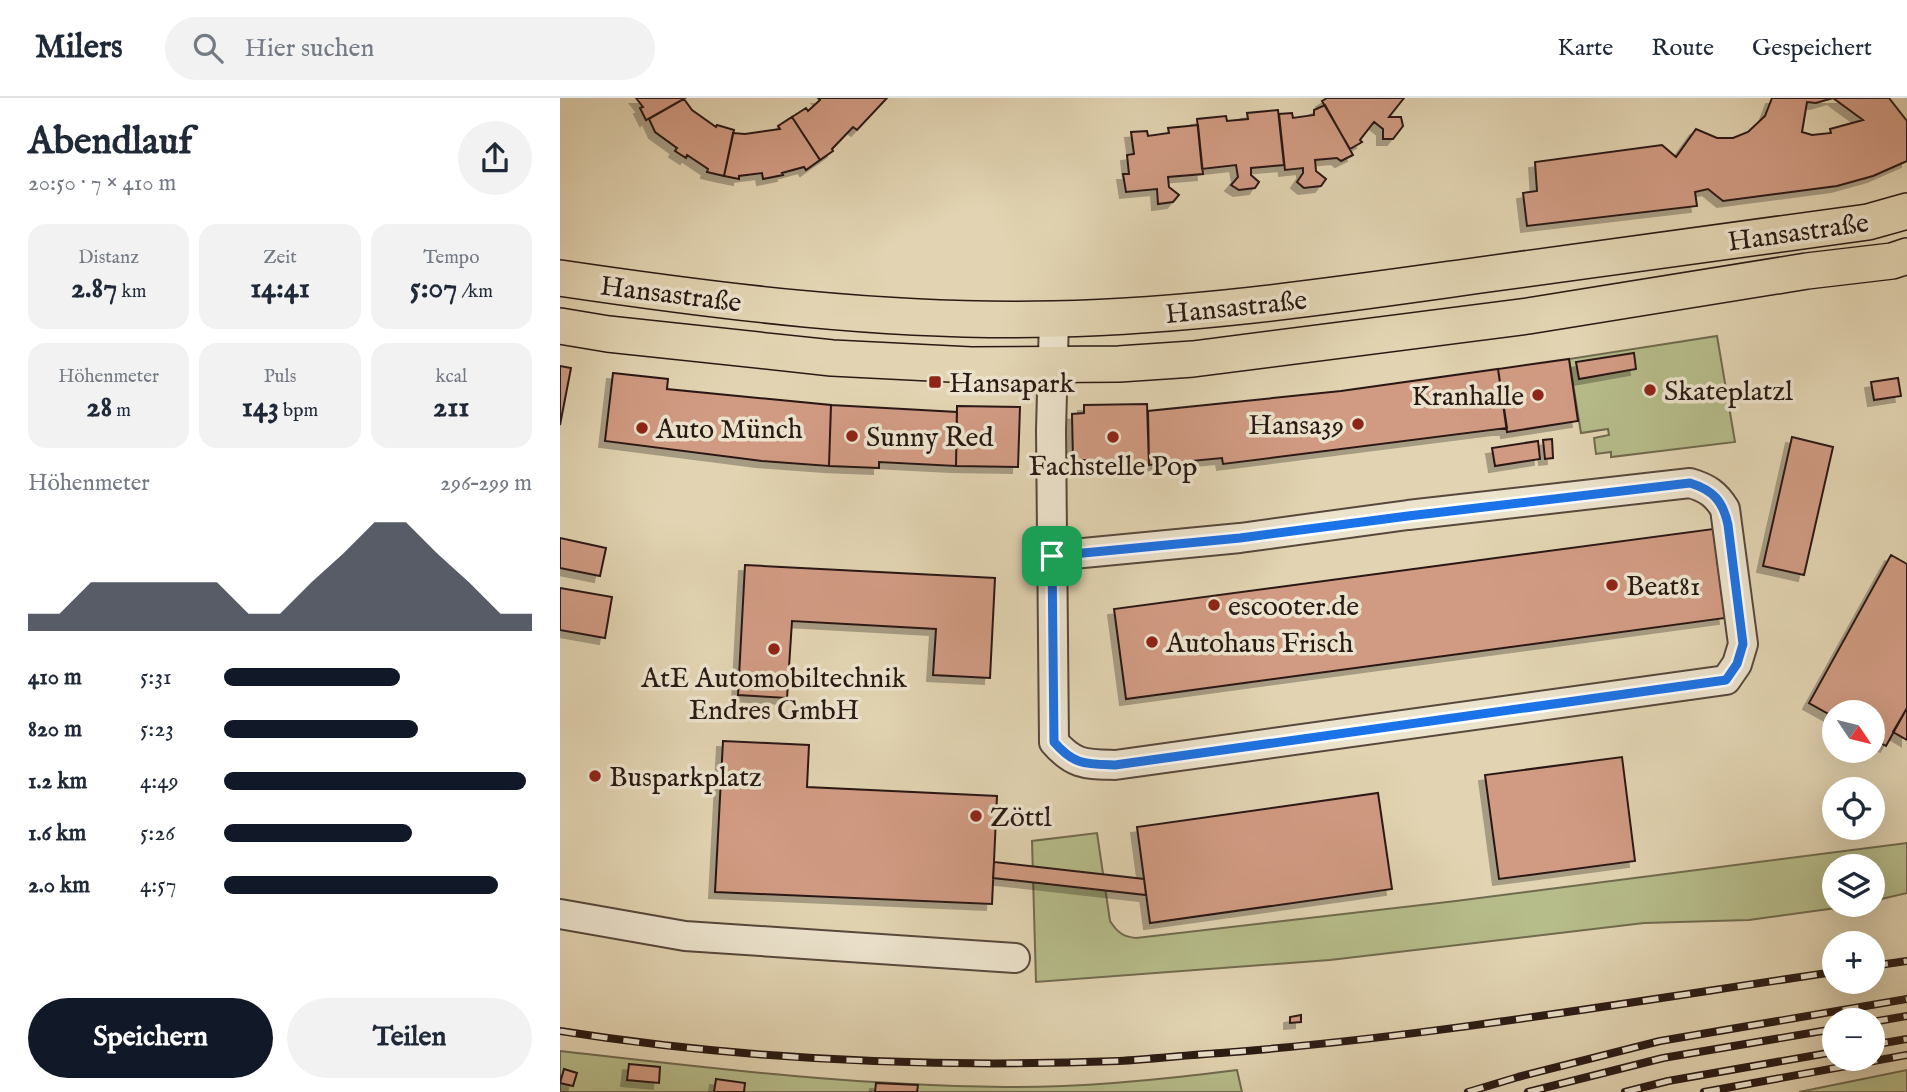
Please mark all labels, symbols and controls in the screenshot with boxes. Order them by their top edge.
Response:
search box [165,17,655,80]
text: Milers [35,27,123,69]
icon: search [189,29,227,67]
text: Hier suchen [245,32,374,65]
text: Karte [1558,33,1613,64]
text: Route [1651,33,1714,64]
text: Gespeichert [1752,33,1872,64]
text: Abendlauf [28,119,192,167]
button: share [458,121,532,195]
text: 20:50 · 7 × 410 m [28,169,176,198]
street label: Hansastraße [1726,206,1871,261]
text: Distanz [78,246,139,270]
text: Zeit [263,246,297,270]
text: Tempo [423,246,479,270]
street label: Hansastraße [598,269,744,322]
text: 2.87 [71,270,117,308]
text: 14:41 [250,270,310,308]
text: 5:07 [410,270,457,308]
text: km [117,280,146,304]
text: /km [457,280,493,304]
street label: Hansastraße [1164,284,1309,333]
text: Höhenmeter [58,365,159,389]
text: Puls [264,365,296,389]
text: kcal [435,365,467,389]
place label: Hansapark [949,367,1075,402]
marker: Hansapark [927,374,943,390]
place label: Skateplatzl [1664,375,1793,410]
place label: Kranhalle [1411,380,1524,415]
marker: Skateplatzl [1642,382,1658,398]
marker: Kranhalle [1530,387,1546,403]
text: 28 [86,389,112,427]
text: 143 [242,389,279,427]
text: 211 [433,389,470,427]
text: m [112,399,131,423]
text: bpm [279,399,318,423]
place label: Hansa39 [1248,409,1344,444]
place label: Auto Münch [655,413,803,448]
marker: Hansa39 [1350,416,1366,432]
marker: Auto Münch [634,420,650,436]
place label: Sunny Red [866,421,993,456]
marker: Sunny Red [844,428,860,444]
marker: Fachstelle Pop [1105,429,1121,445]
place label: Fachstelle Pop [1029,450,1197,485]
text: Höhenmeter [28,469,150,498]
text: 296–299 m [440,469,532,498]
pin [1022,526,1082,586]
icon: arrive [1033,537,1071,575]
place label: Beat81 [1626,570,1701,605]
marker: Beat81 [1604,577,1620,593]
place label: escooter.de [1228,590,1359,625]
marker: escooter.de [1206,597,1222,613]
place label: Autohaus Frisch [1165,627,1353,662]
marker: Autohaus Frisch [1144,634,1160,650]
marker: AtE Automobiltechnik Endres GmbH [766,641,782,657]
place label: AtE Automobiltechnik Endres GmbH [640,662,908,729]
text: 410 m [28,663,82,692]
text: 5:31 [140,663,172,692]
north arrow [1822,700,1885,763]
map controls [1822,700,1885,1071]
text: 820 m [28,715,82,744]
text: 5:23 [140,715,174,744]
place label: Busparkplatz [609,761,762,796]
text: 1.2 km [28,767,87,796]
text: 4:49 [140,767,179,796]
marker: Busparkplatz [587,768,603,784]
button: locate [1822,777,1885,840]
place label: Zöttl [990,801,1052,836]
marker: Zöttl [968,808,984,824]
text: 1.6 km [28,819,86,848]
text: 5:26 [140,819,175,848]
button: layers [1822,854,1885,917]
text: 2.0 km [28,871,90,900]
text: 4:57 [140,871,176,900]
button: + [1822,931,1885,994]
button: Speichern [28,998,273,1078]
button: Teilen [287,998,532,1078]
button: − [1822,1008,1885,1071]

